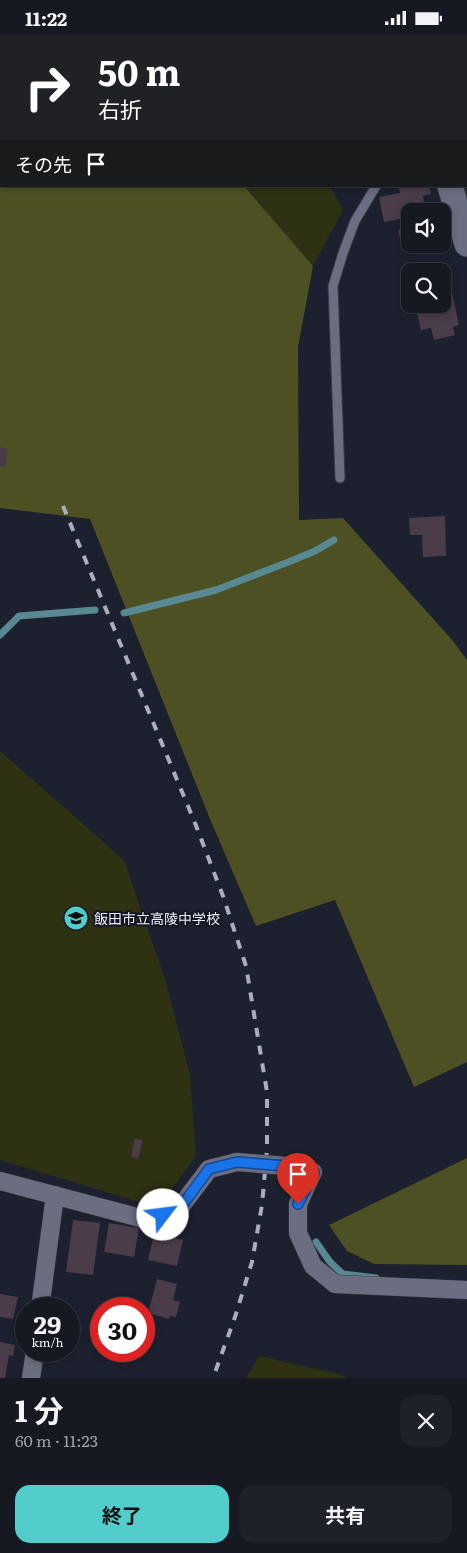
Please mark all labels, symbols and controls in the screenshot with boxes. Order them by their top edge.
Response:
text: 11:22 [25,4,67,32]
text: 50 m [98,45,181,97]
icon: right [15,55,80,120]
text: 右折 [98,92,142,125]
text: その先 [15,150,72,178]
icon: arrive [82,150,110,178]
map controls [401,203,451,313]
button: sound [401,203,451,253]
button: search [401,263,451,313]
school or university icon: 飯田市立高陵中学校 [63,905,89,931]
place label: 飯田市立高陵中学校 [94,908,220,928]
pin [277,1153,319,1204]
icon: arrive [284,1160,312,1188]
position arrow [136,1188,188,1240]
speed limit sign: 30 [90,1297,155,1362]
text: 29 [34,1305,61,1342]
text: km/h [32,1333,63,1351]
text: 1 分 [15,1387,63,1431]
button: close [400,1395,452,1447]
text: 60 m · 11:23 [15,1428,98,1452]
button: 終了 [15,1485,229,1543]
button: 共有 [239,1485,452,1543]

